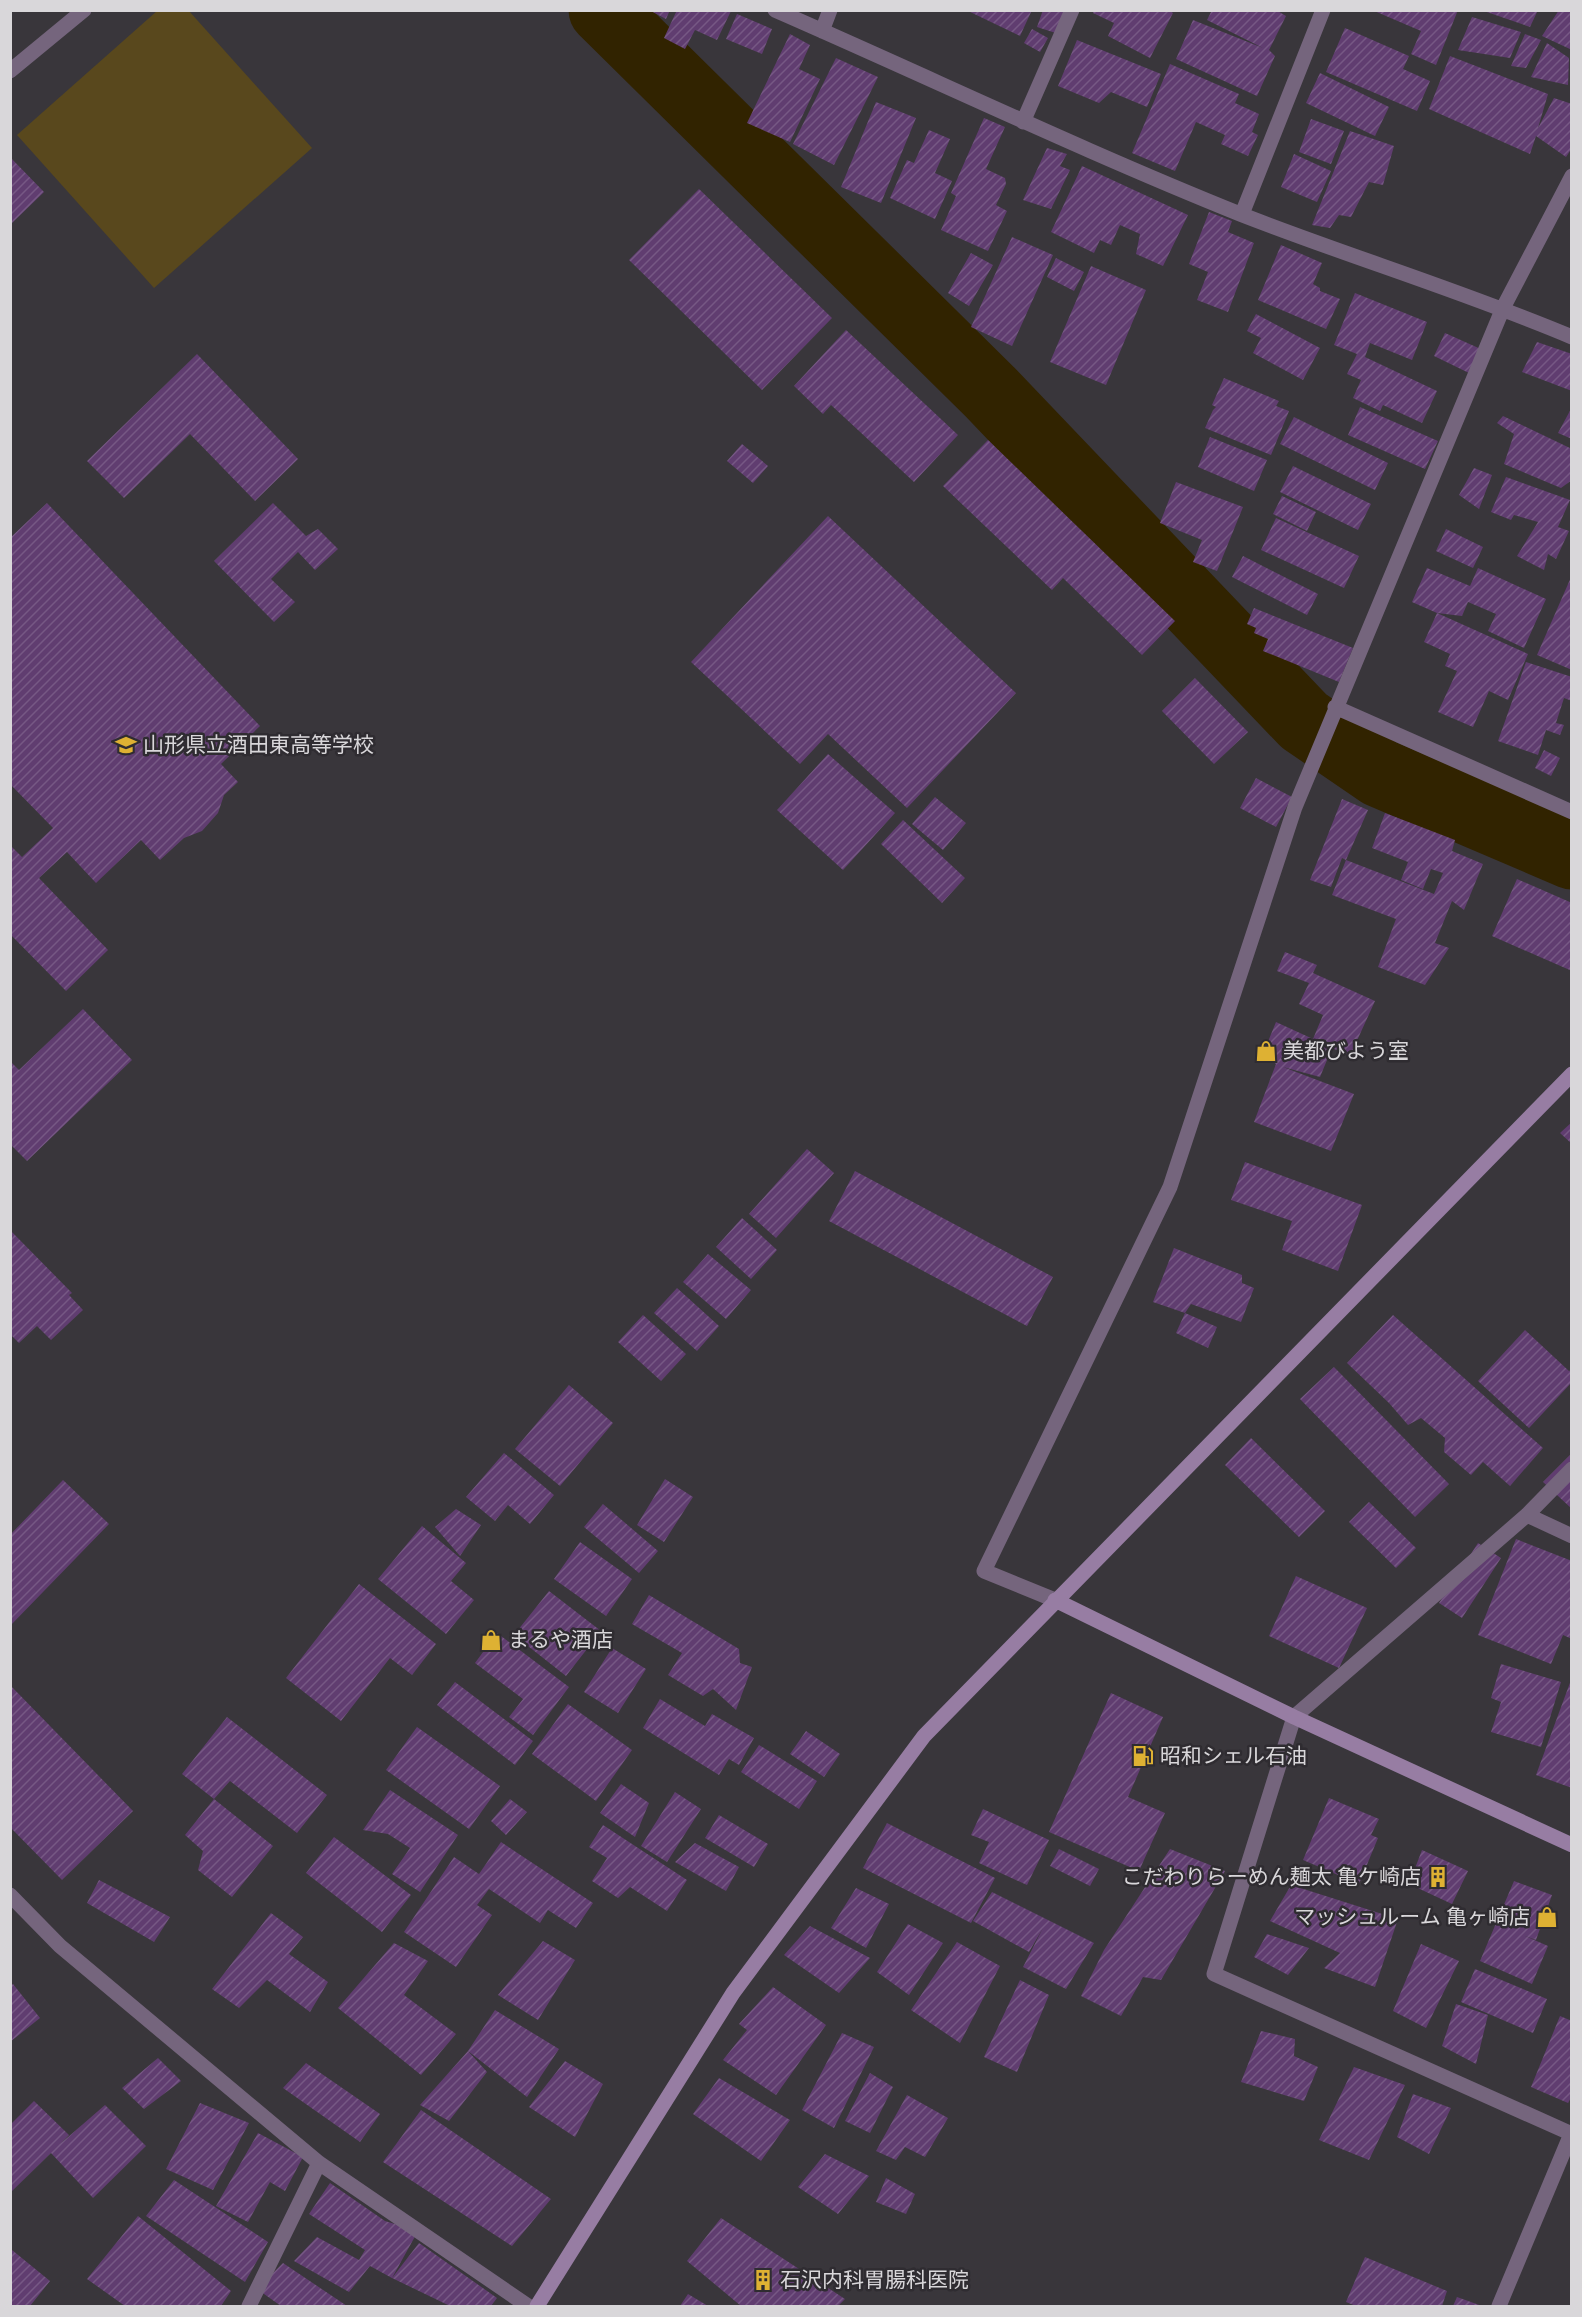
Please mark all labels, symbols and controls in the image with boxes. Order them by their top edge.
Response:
school or university icon: 山形県立酒田東高等学校 [114,733,138,757]
place label: 山形県立酒田東高等学校 [143,733,374,757]
shop icon: 美都びよう室 [1254,1039,1278,1063]
place label: 美都びよう室 [1283,1039,1409,1063]
shop icon: まるや酒店 [479,1628,503,1652]
place label: まるや酒店 [508,1628,613,1652]
fuel station icon: 昭和シェル石油 [1131,1744,1155,1768]
place label: 昭和シェル石油 [1160,1744,1307,1768]
place label: こだわりらーめん麺太 亀ケ崎店 [1122,1865,1421,1889]
building icon: こだわりらーめん麺太 亀ケ崎店 [1426,1865,1450,1889]
place label: マッシュルーム 亀ヶ崎店 [1294,1905,1530,1929]
shop icon: マッシュルーム 亀ヶ崎店 [1535,1905,1559,1929]
building icon: 石沢内科胃腸科医院 [751,2268,775,2292]
place label: 石沢内科胃腸科医院 [780,2268,969,2292]

